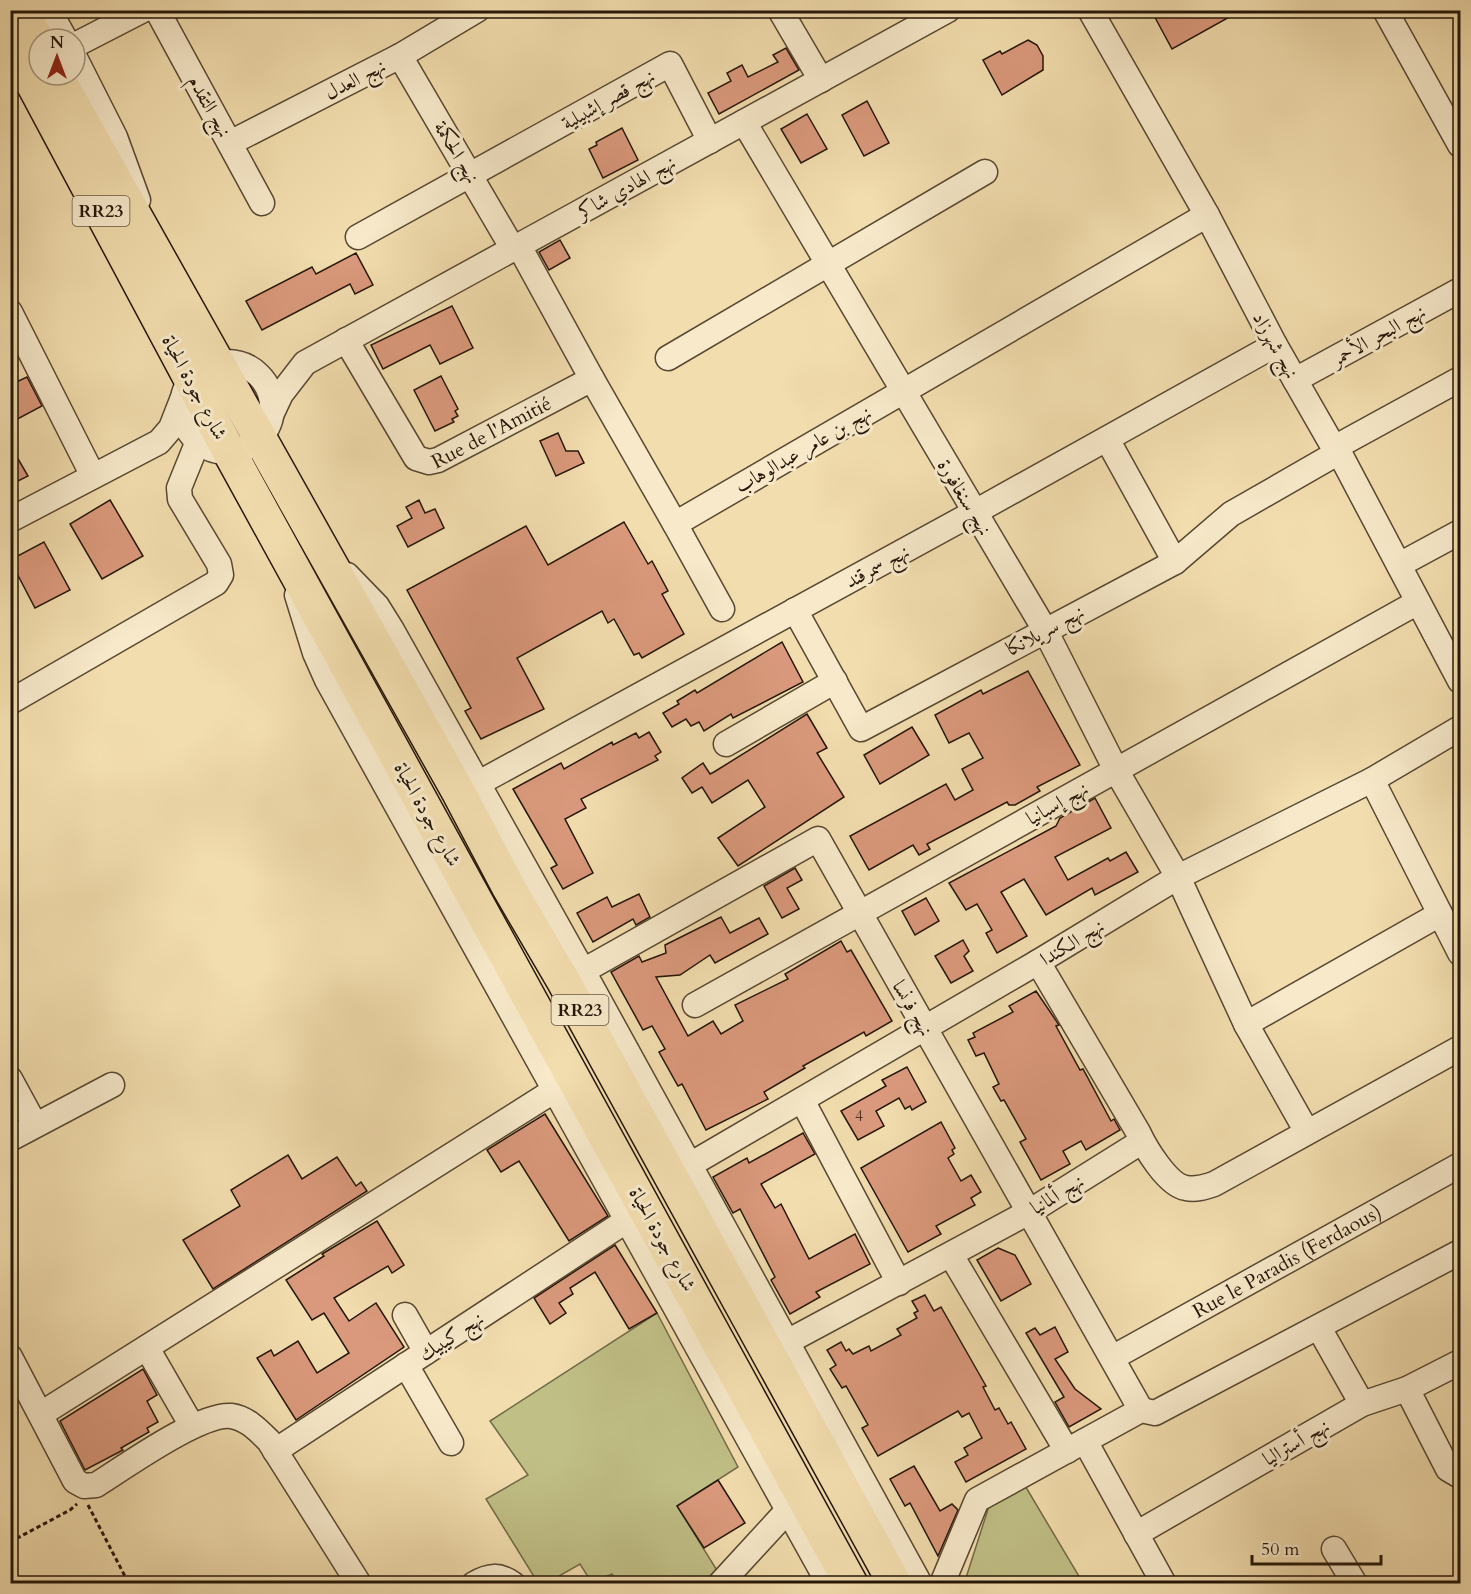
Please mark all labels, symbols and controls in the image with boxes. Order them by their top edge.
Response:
north arrow [27,27,87,87]
text: N [50,32,64,54]
street label: نهج العدل [320,53,392,110]
street label: نهج قصر إشبيلية [557,63,662,140]
street label: نهج التقدم [178,70,238,144]
street label: نهج الحكمة [424,116,486,191]
street label: نهج الهادي شاكر [570,149,683,230]
road number: RR23 [72,196,130,226]
street label: نهج البحر الأحمر [1323,297,1432,377]
street label: نهج شهرزاد [1243,307,1305,386]
street label: شارع جودة الحياة [152,330,234,447]
street label: Rue de l'Amitié [427,390,556,475]
street label: نهج بن عامر عبدالوهاب [730,399,879,503]
street label: نهج سنغافورة [928,454,998,543]
street label: نهج سمرقند [840,538,916,598]
street label: نهج سريلانكا [1001,599,1091,666]
street label: شارع جودة الحياة [384,757,467,873]
street label: نهج إسبانيا [1021,775,1095,835]
street label: نهج الكندا [1035,913,1112,976]
street label: نهج فرنسا [882,975,939,1043]
road number: RR23 [552,995,608,1025]
house number: 4 [855,1105,863,1127]
street label: نهج ألمانيا [1025,1167,1091,1225]
street label: شارع جودة الحياة [619,1182,702,1298]
street label: Rue le Paradis (Ferdaous) [1188,1198,1386,1325]
street label: نهج كيبيك [413,1305,491,1371]
street label: نهج أستراليا [1257,1412,1337,1476]
scale bar [1252,1528,1381,1566]
text: 50 m [1261,1537,1300,1562]

